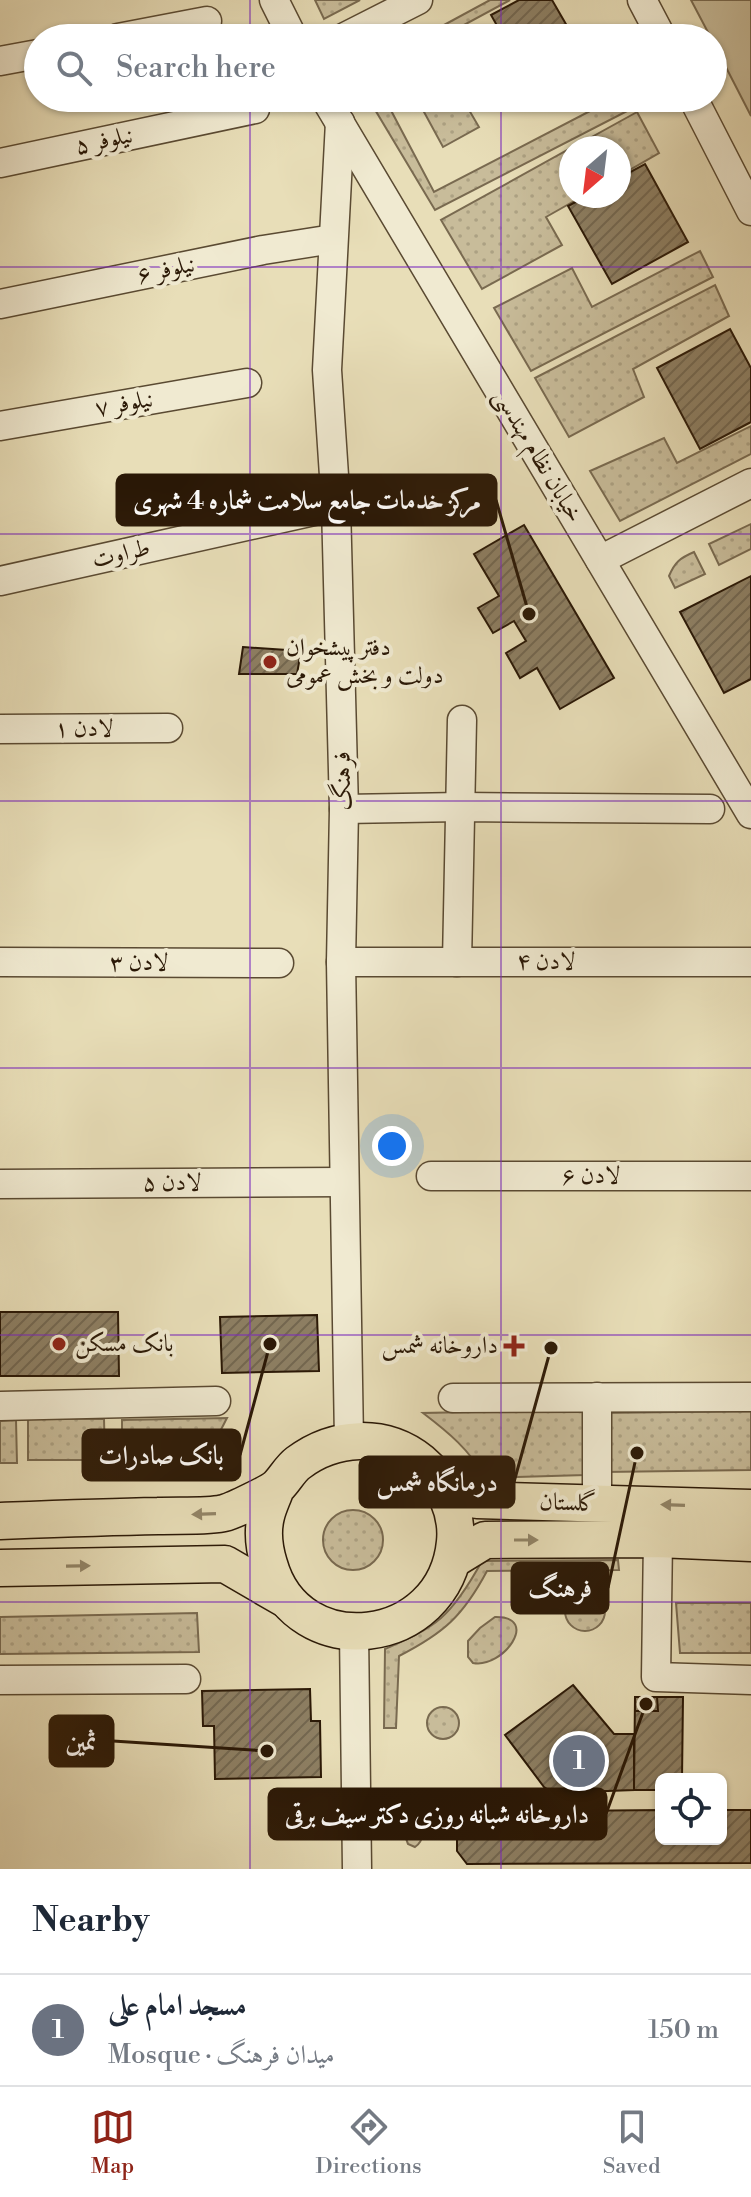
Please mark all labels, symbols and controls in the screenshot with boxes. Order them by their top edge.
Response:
search box [24,24,727,112]
icon: search [52,46,96,90]
text: Search here [116,49,276,87]
street label: نیلوفر ۵ [72,120,136,162]
north arrow [559,136,631,208]
street label: نیلوفر ۶ [134,249,198,291]
street label: نیلوفر ۷ [93,384,155,424]
street label: خیابان نظام مهندسی [482,384,590,531]
callout: مرکز خدمات جامع سلامت شماره 4 شهری [117,475,496,525]
text: مرکز خدمات جامع سلامت شماره 4 شهری [133,485,481,524]
street label: طراوت [89,533,153,575]
place label: دفتر پیشخوان دولت و بخش عمومی [286,633,443,691]
marker: دفتر پیشخوان دولت و بخش عمومی [261,653,279,671]
street label: لادن ۱ [55,714,113,744]
street label: فرهنگ [326,751,359,811]
street label: لادن ۴ [517,947,575,977]
street label: لادن ۳ [110,948,168,978]
your location [372,1126,412,1166]
street label: لادن ۶ [562,1161,620,1191]
street label: لادن ۵ [143,1168,201,1198]
place label: بانک مسکن [75,1329,174,1359]
place label: داروخانه شمس [382,1331,498,1361]
marker: بانک مسکن [50,1335,68,1353]
marker: داروخانه شمس [505,1337,523,1355]
callout: بانک صادرات [83,1430,240,1480]
text: بانک صادرات [98,1440,224,1472]
callout: درمانگاه شمس [360,1457,514,1507]
text: درمانگاه شمس [376,1465,498,1500]
street label: گلستان [539,1486,597,1519]
one-way arrow [660,1499,685,1512]
one-way arrow [191,1508,216,1521]
one-way arrow [514,1534,539,1546]
one-way arrow [66,1560,91,1573]
callout: فرهنگ [512,1563,608,1613]
text: فرهنگ [528,1571,592,1605]
callout: ثمین [50,1716,113,1766]
text: ثمین [65,1726,97,1758]
pin: 1 [553,1731,605,1791]
map controls [655,1773,727,1845]
button: locate [655,1773,727,1845]
callout: داروخانه شبانه روزی دکتر سیف برقی [269,1789,606,1839]
text: داروخانه شبانه روزی دکتر سیف برقی [284,1799,589,1831]
text: Nearby [32,1900,150,1942]
text: مسجد امام علی [108,1987,247,2025]
text: 1 [52,2014,64,2046]
text: 150 m [648,2014,719,2046]
text: Mosque · میدان فرهنگ [108,2039,335,2071]
tab: Map [91,2105,135,2180]
tab: Directions [316,2105,422,2180]
tab: Saved [603,2105,660,2180]

